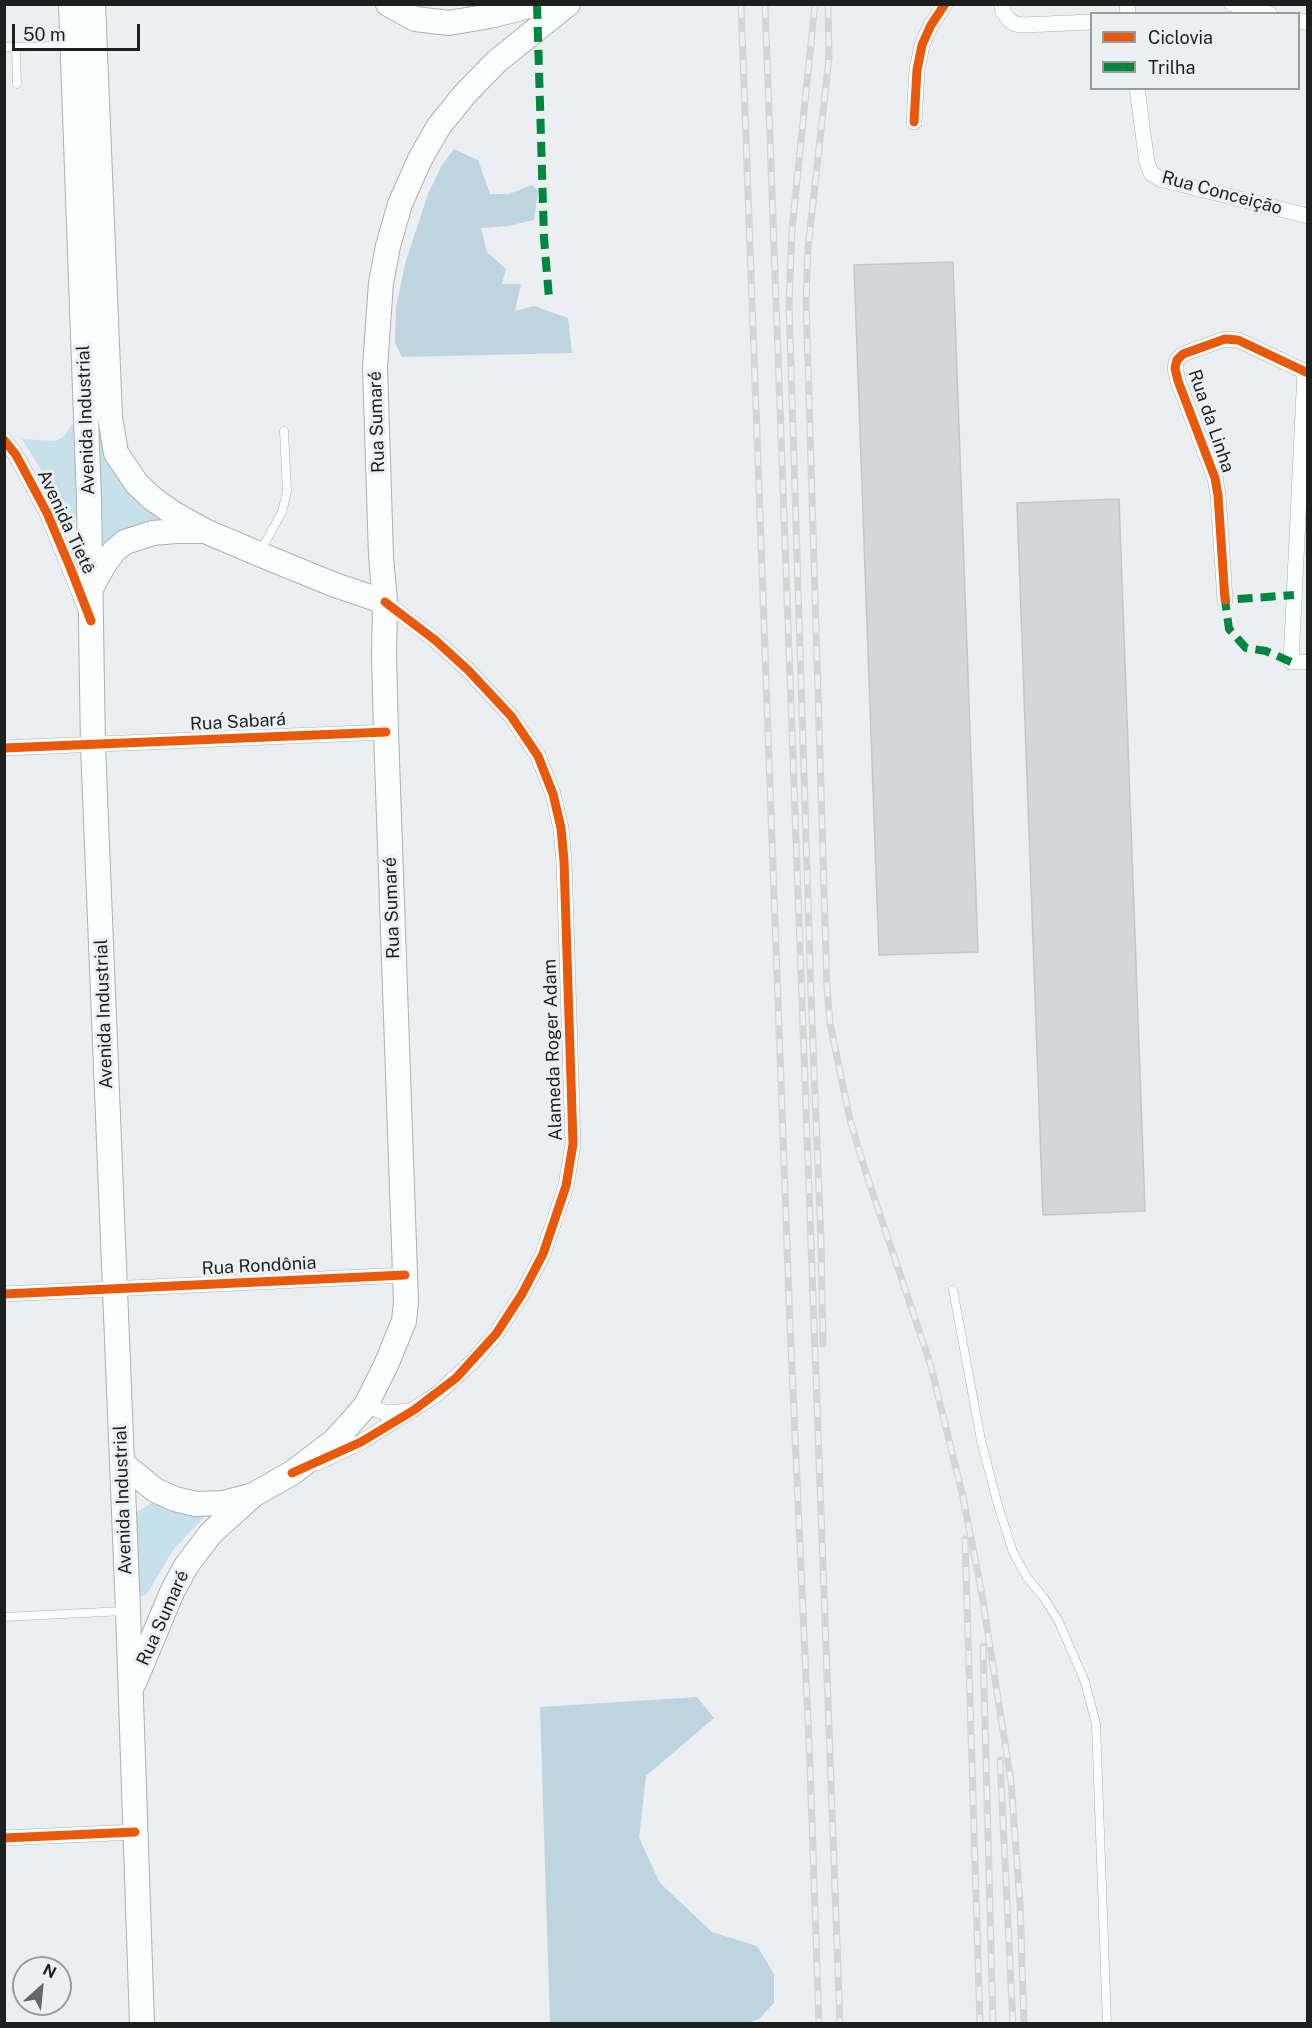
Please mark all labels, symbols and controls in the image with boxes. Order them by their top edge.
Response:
scale bar [15,12,142,50]
legend [1090,12,1300,90]
text: 50 m [23,24,66,45]
text: Ciclovia [1148,27,1213,48]
text: Trilha [1148,57,1195,78]
street label: Rua Conceição [1159,167,1285,219]
street label: Avenida Industrial [73,345,99,495]
street label: Rua da Linha [1183,367,1239,475]
street label: Rua Sumaré [364,371,390,473]
street label: Avenida Tietê [32,466,100,578]
street label: Rua Sabará [190,709,286,735]
street label: Rua Sumaré [379,857,405,959]
street label: Avenida Industrial [91,939,117,1089]
street label: Alameda Roger Adam [539,959,567,1141]
street label: Rua Rondônia [201,1252,317,1280]
street label: Avenida Industrial [110,1425,136,1575]
street label: Rua Sumaré [132,1567,194,1669]
north arrow [12,1956,72,2016]
text: N [40,1960,59,1983]

